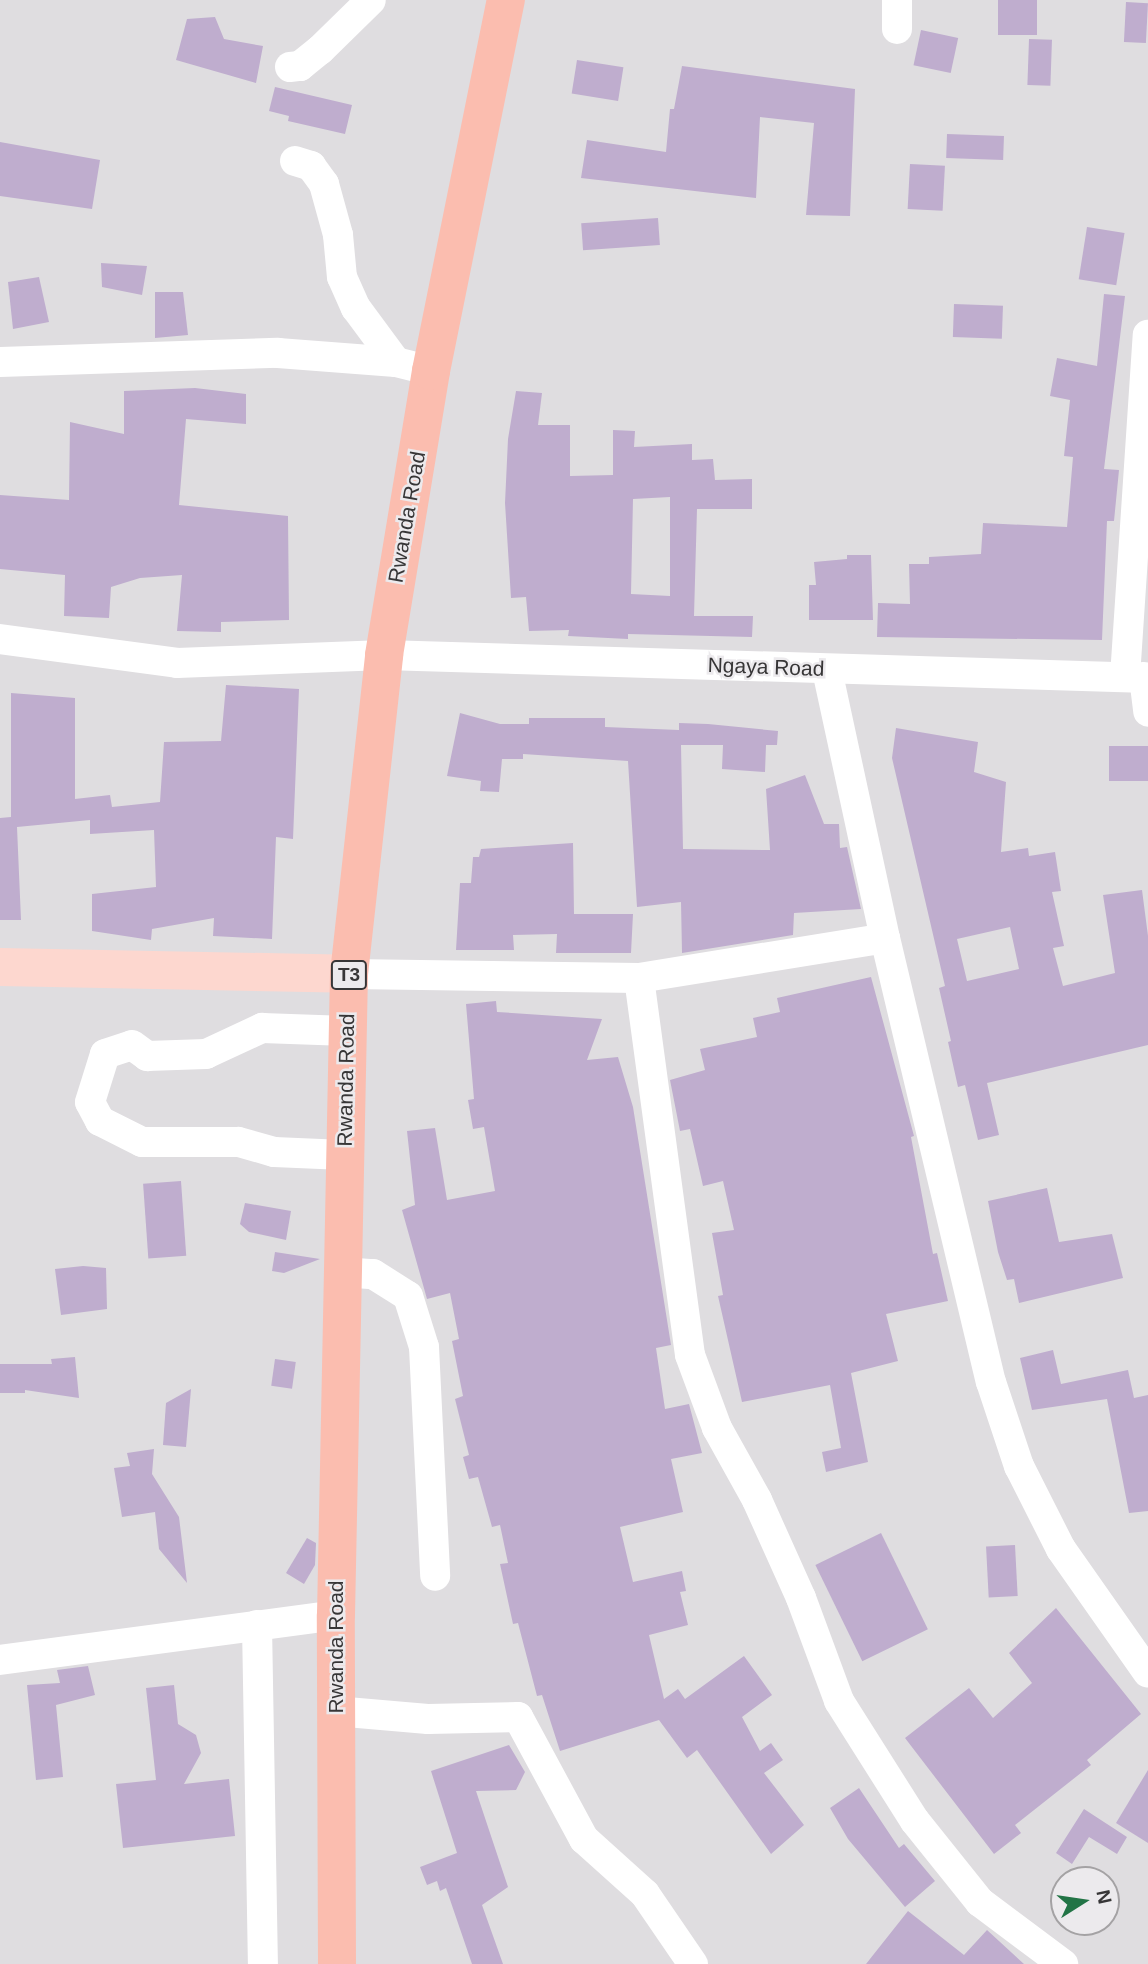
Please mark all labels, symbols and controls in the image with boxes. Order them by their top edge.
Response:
street label: Rwanda Road [383,449,431,585]
street label: Ngaya Road [707,652,825,682]
road number: T3 [330,959,368,990]
street label: Rwanda Road [332,1013,360,1147]
street label: Rwanda Road [323,1580,349,1714]
north arrow [1050,1866,1120,1936]
text: N [1092,1888,1116,1906]

